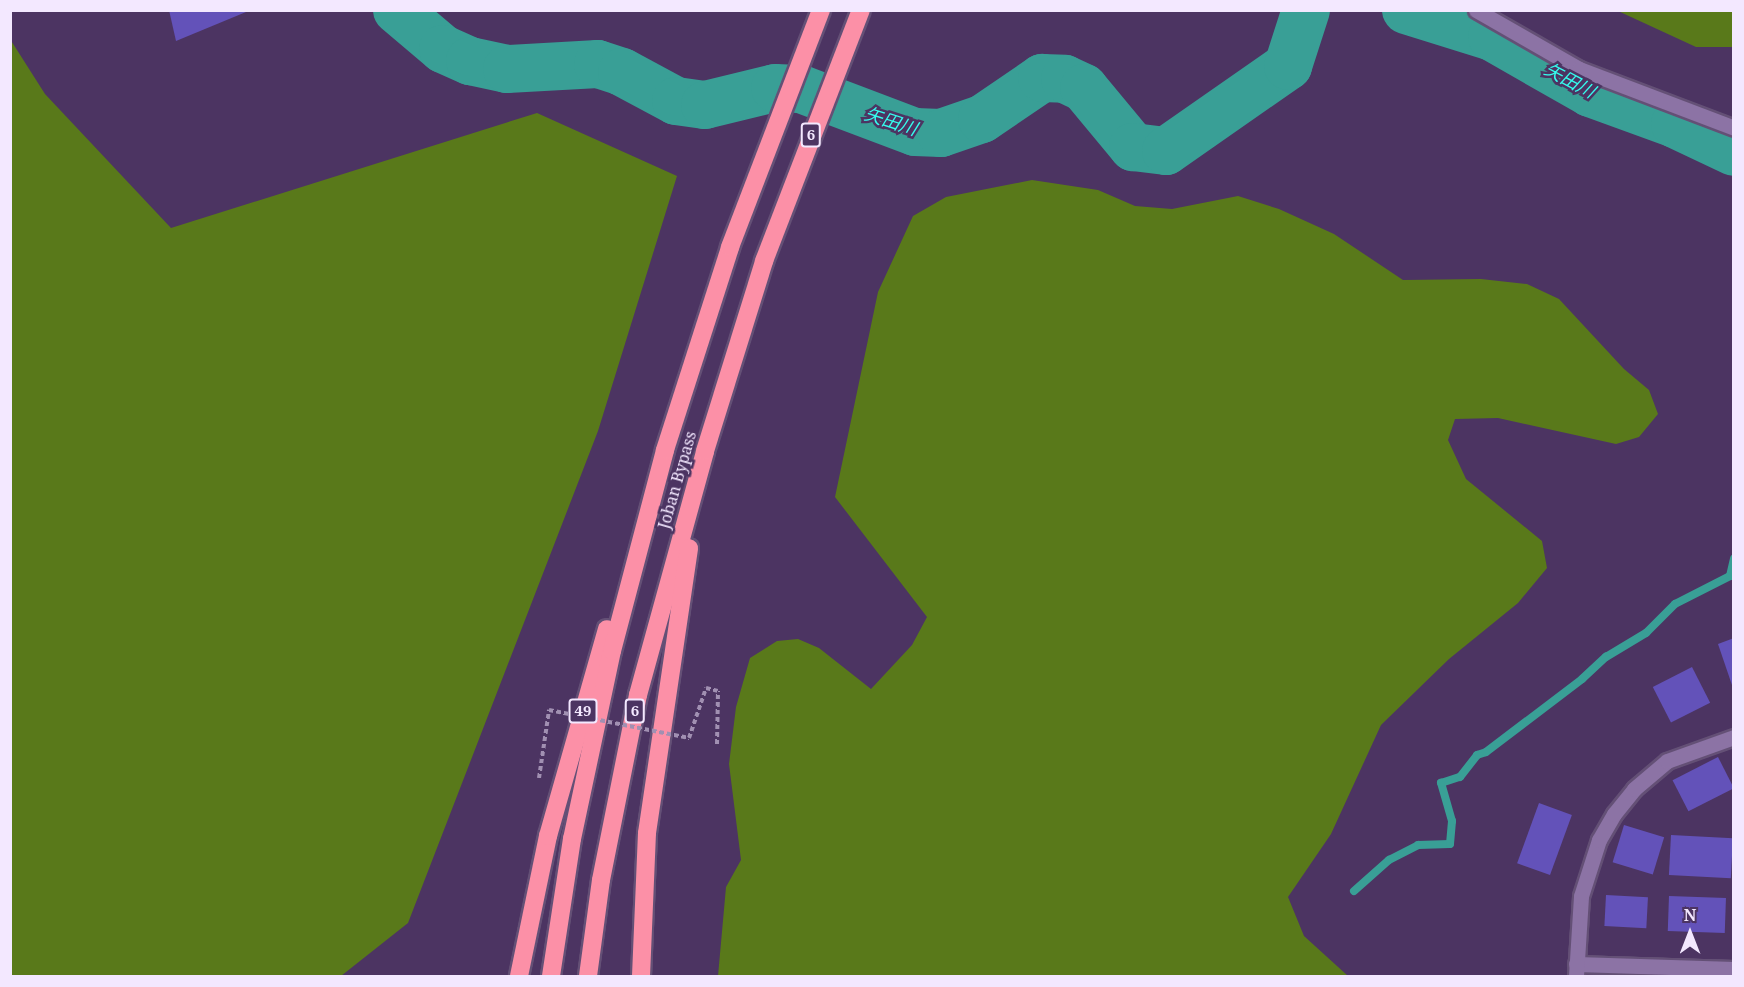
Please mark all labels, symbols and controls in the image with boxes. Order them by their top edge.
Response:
water label: 矢田川 [1541,58,1599,102]
water label: 矢田川 [862,102,920,140]
road number: 6 [800,123,822,147]
street label: Joban Bypass [654,429,700,531]
road number: 49 [568,699,598,723]
road number: 6 [624,699,646,723]
north arrow [1660,903,1720,963]
text: N [1684,904,1696,926]

